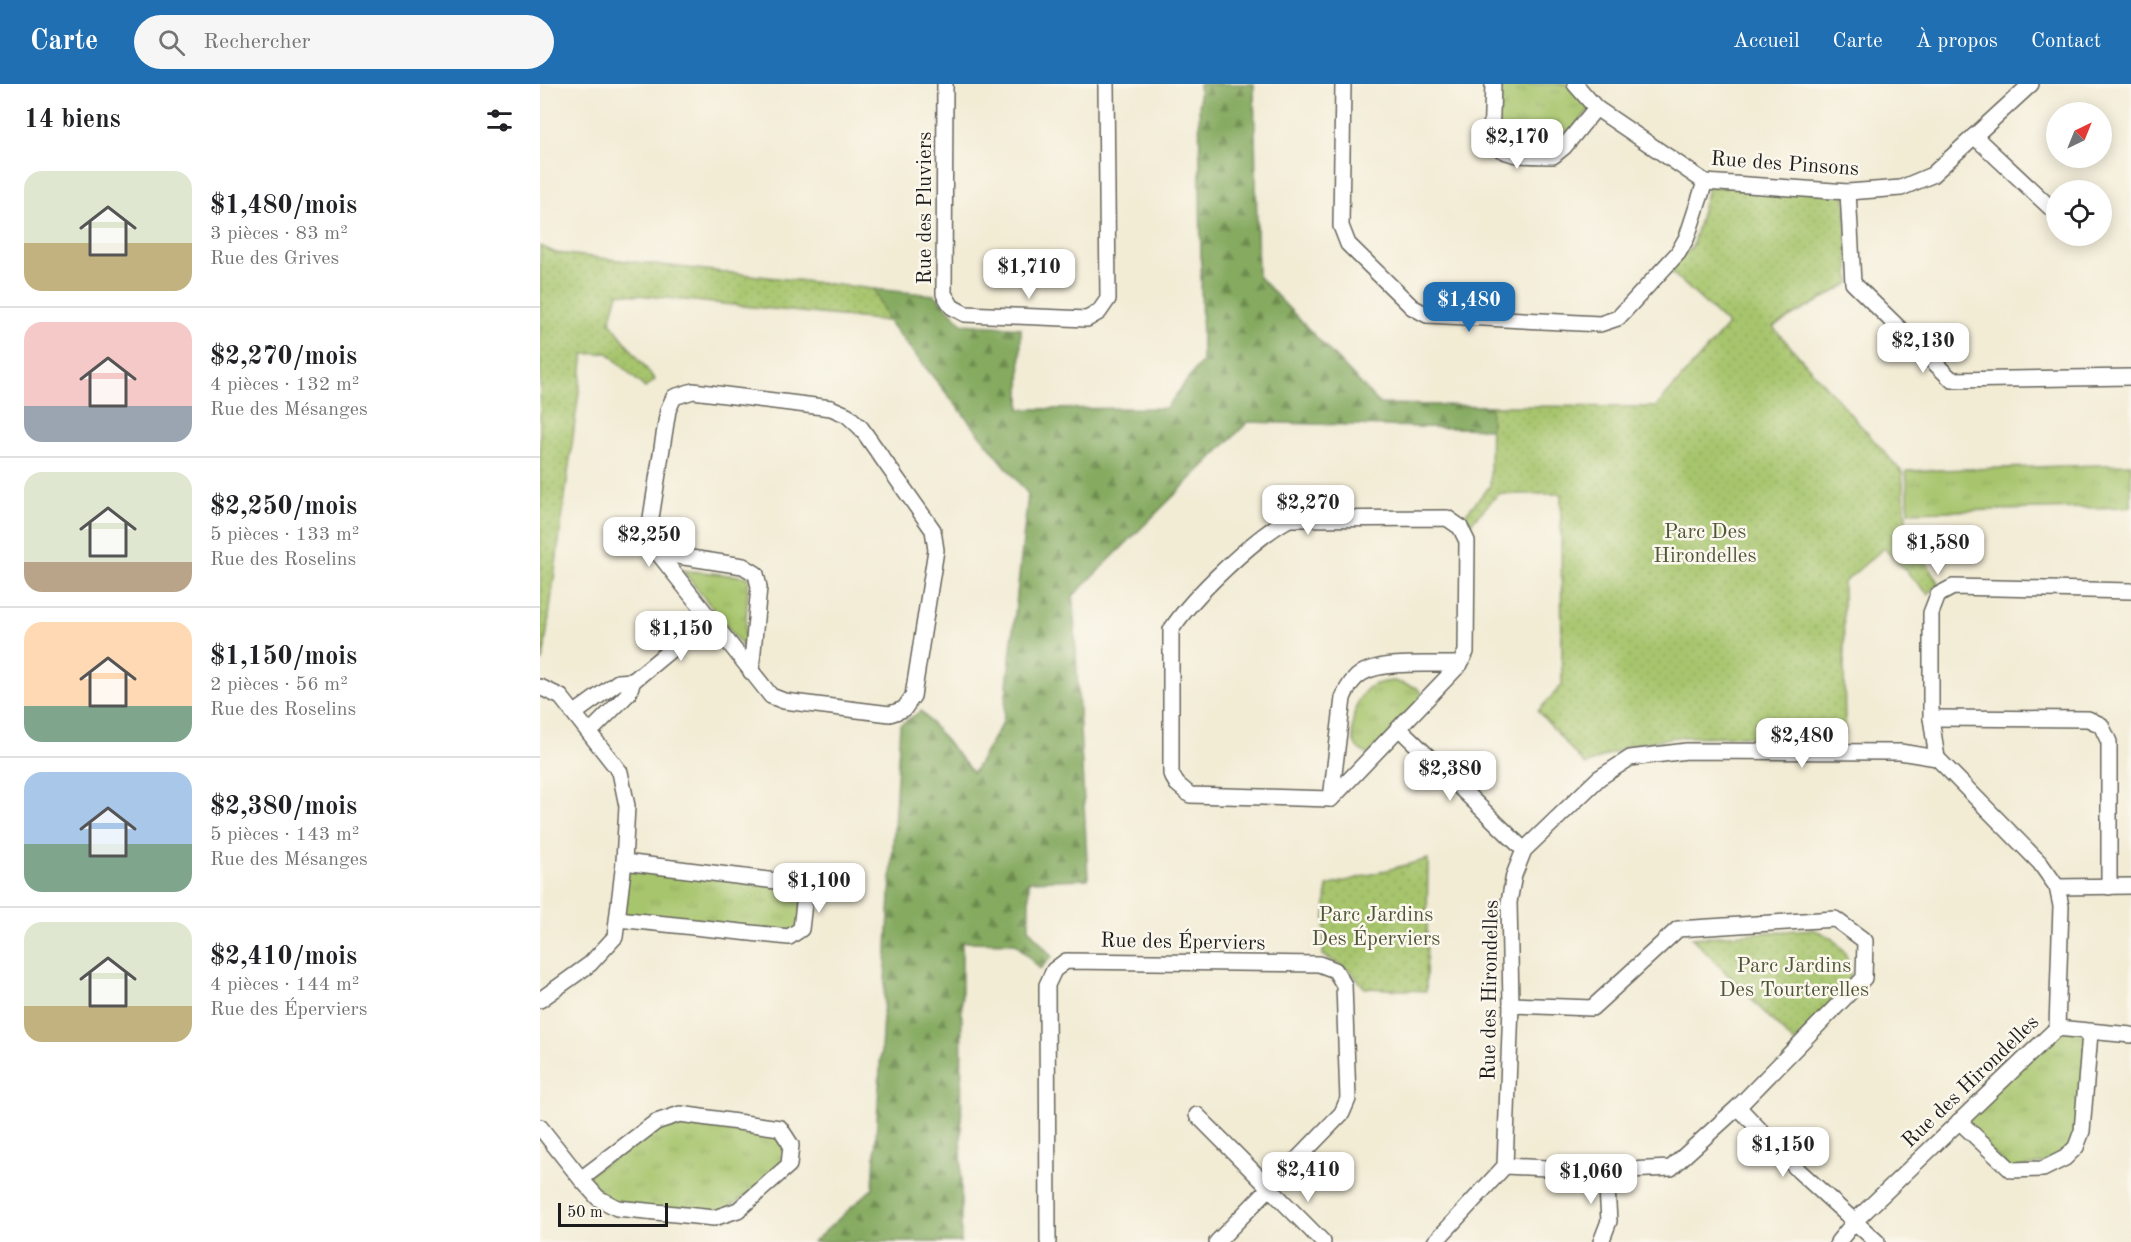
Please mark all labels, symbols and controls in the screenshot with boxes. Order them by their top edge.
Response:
search box [134,15,554,69]
icon: search [155,26,188,59]
text: Carte [30,28,98,56]
text: Rechercher [203,31,311,53]
text: Accueil [1733,31,1800,52]
text: Carte [1833,31,1883,52]
text: À propos [1916,31,1998,52]
text: Contact [2031,31,2101,52]
north arrow [2046,102,2112,168]
map controls [2046,102,2112,246]
icon: filters [483,104,516,137]
text: 14 biens [24,107,121,133]
pin: $2,170 [1468,119,1566,170]
text: $2,170 [1485,128,1549,148]
street label: Rue des Pluviers [915,132,936,284]
street label: Rue des Pinsons [1710,149,1860,180]
button: locate [2046,180,2112,246]
text: $1,480/mois [210,193,357,219]
icon: home [72,195,144,267]
text: 3 pièces · 83 m² [210,224,348,244]
text: Rue des Grives [210,249,339,269]
pin: $1,710 [980,249,1078,300]
text: $1,710 [997,258,1061,278]
pin: $1,480 [1420,282,1518,333]
text: $1,480 [1437,291,1501,311]
pin: $2,130 [1874,323,1972,374]
text: $2,130 [1891,332,1955,352]
text: $2,270/mois [210,344,357,370]
icon: home [72,346,144,418]
text: 4 pièces · 132 m² [210,375,359,395]
text: Rue des Mésanges [210,400,368,420]
pin: $2,270 [1259,485,1357,536]
text: $2,250/mois [210,494,357,520]
text: $2,270 [1276,494,1340,514]
icon: home [72,496,144,568]
pin: $2,250 [600,517,698,568]
park label: Parc Des Hirondelles [1653,522,1757,567]
text: 5 pièces · 133 m² [210,525,359,545]
pin: $1,580 [1889,525,1987,576]
text: $2,250 [617,526,681,546]
text: $1,580 [1906,534,1970,554]
text: Rue des Roselins [210,550,356,570]
pin: $1,150 [632,611,730,662]
text: $1,150 [649,620,713,640]
text: $1,150/mois [210,644,357,670]
icon: home [72,646,144,718]
text: 2 pièces · 56 m² [210,675,348,695]
text: Rue des Roselins [210,700,356,720]
pin: $2,480 [1753,718,1851,769]
text: $2,480 [1770,727,1834,747]
pin: $2,380 [1401,751,1499,802]
text: $2,380 [1418,760,1482,780]
text: $2,380/mois [210,794,357,820]
icon: home [72,796,144,868]
text: 5 pièces · 143 m² [210,825,359,845]
text: Rue des Mésanges [210,850,368,870]
pin: $1,100 [770,863,868,914]
text: $1,100 [787,872,851,892]
street label: Rue des Hirondelles [1478,899,1503,1081]
park label: Parc Jardins Des Éperviers [1312,905,1440,950]
street label: Rue des Éperviers [1100,927,1266,954]
text: $2,410/mois [210,944,357,970]
icon: home [72,946,144,1018]
park label: Parc Jardins Des Tourterelles [1719,956,1869,1001]
text: 4 pièces · 144 m² [210,975,359,995]
text: Rue des Éperviers [210,1000,367,1020]
street label: Rue des Hirondelles [1899,1012,2043,1152]
pin: $1,150 [1734,1127,1832,1178]
text: $1,150 [1751,1136,1815,1156]
pin: $2,410 [1259,1152,1357,1203]
pin: $1,060 [1542,1154,1640,1205]
text: $2,410 [1276,1161,1340,1181]
text: $1,060 [1559,1163,1623,1183]
scale bar [558,1200,668,1228]
text: 50 m [567,1205,603,1221]

